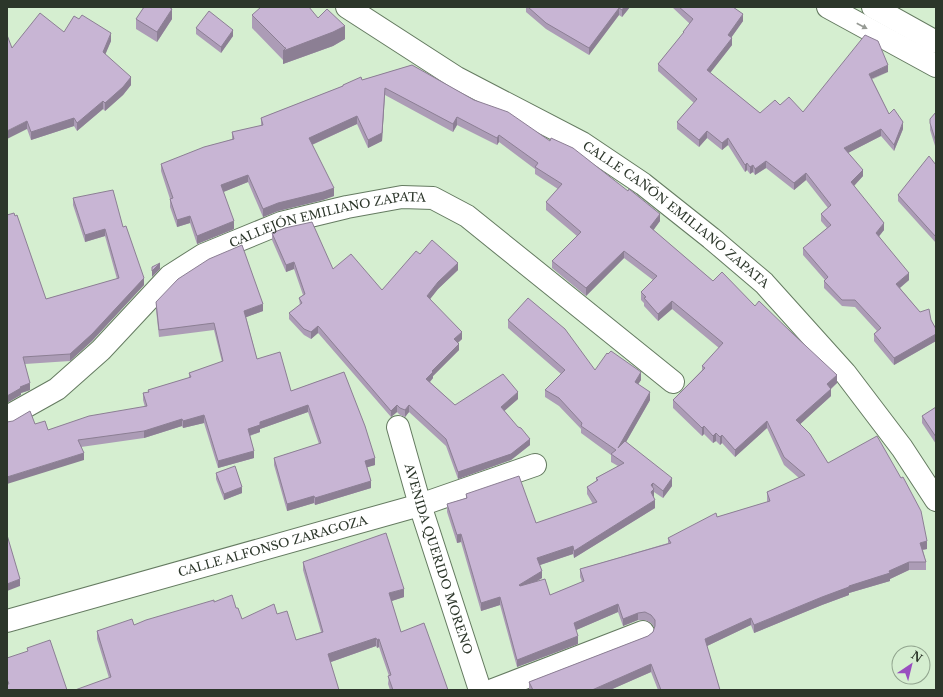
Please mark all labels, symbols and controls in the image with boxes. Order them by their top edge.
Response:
one-way arrow [856,22,868,29]
street label: CALLE CAÑÓN EMILIANO ZAPATA [580,138,773,291]
street label: CALLEJÓN EMILIANO ZAPATA [227,189,427,250]
street label: AVENIDA QUERIDO MORENO [401,461,476,656]
street label: CALLE ALFONSO ZARAGOZA [176,512,370,580]
north arrow [891,645,931,685]
text: N [908,648,926,666]

